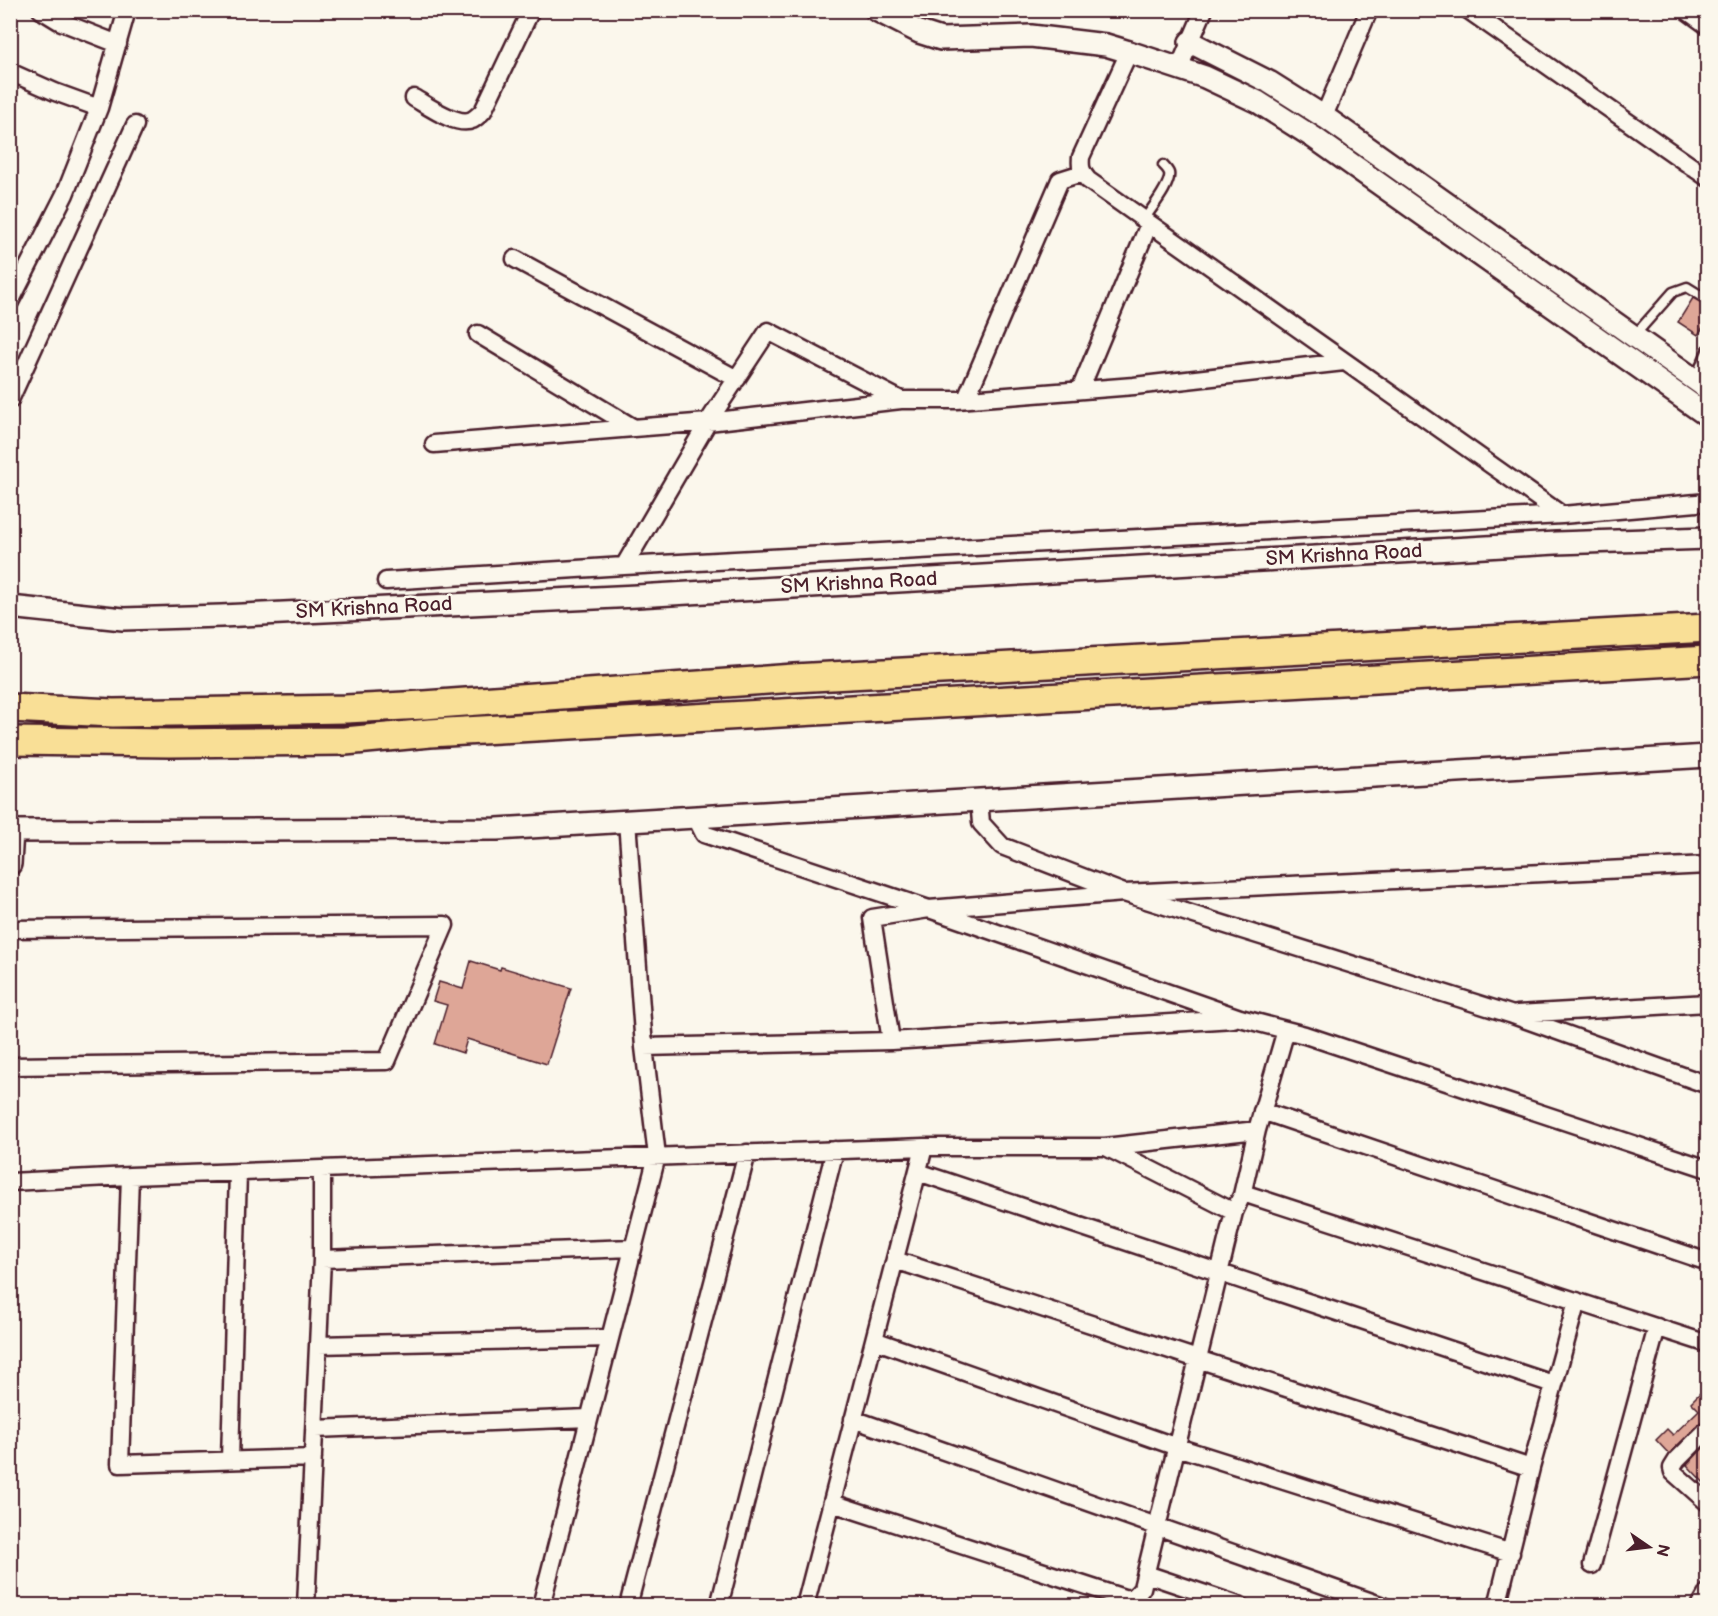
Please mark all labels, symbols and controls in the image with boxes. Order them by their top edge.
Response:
street label: SM Krishna Road [1265,539,1423,571]
street label: SM Krishna Road [780,567,938,599]
street label: SM Krishna Road [295,592,453,624]
north arrow [1619,1517,1679,1577]
text: N [1651,1542,1673,1558]

